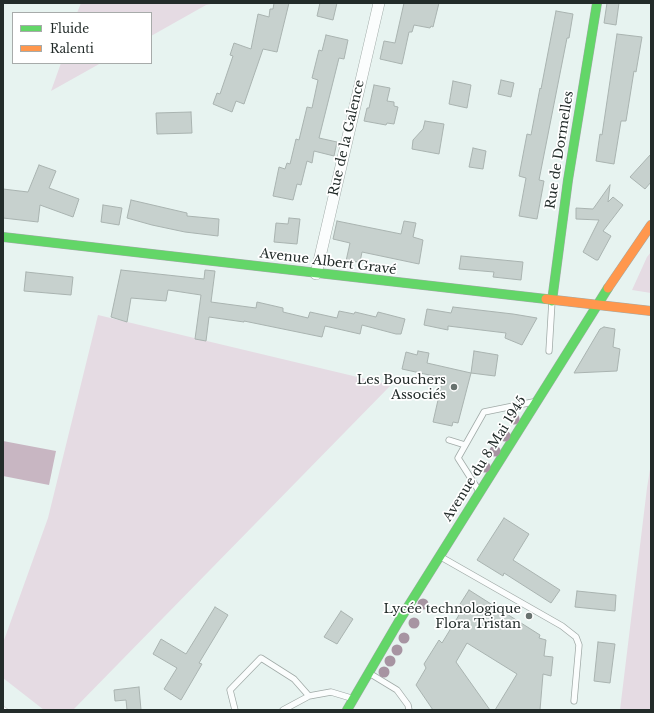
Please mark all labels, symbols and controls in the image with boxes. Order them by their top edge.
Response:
legend [12,12,152,64]
text: Fluide [50,21,89,36]
text: Ralenti [50,41,94,56]
street label: Rue de la Galence [326,78,368,198]
street label: Rue de Dormelles [543,90,577,210]
street label: Avenue Albert Gravé [259,246,397,278]
place label: Les Bouchers Associés [357,372,446,403]
marker: Les Bouchers Associés [449,382,459,392]
street label: Avenue du 8 Mai 1945 [440,393,530,525]
place label: Lycée technologique Flora Tristan [384,601,521,632]
marker: Lycée technologique Flora Tristan [524,611,534,621]

